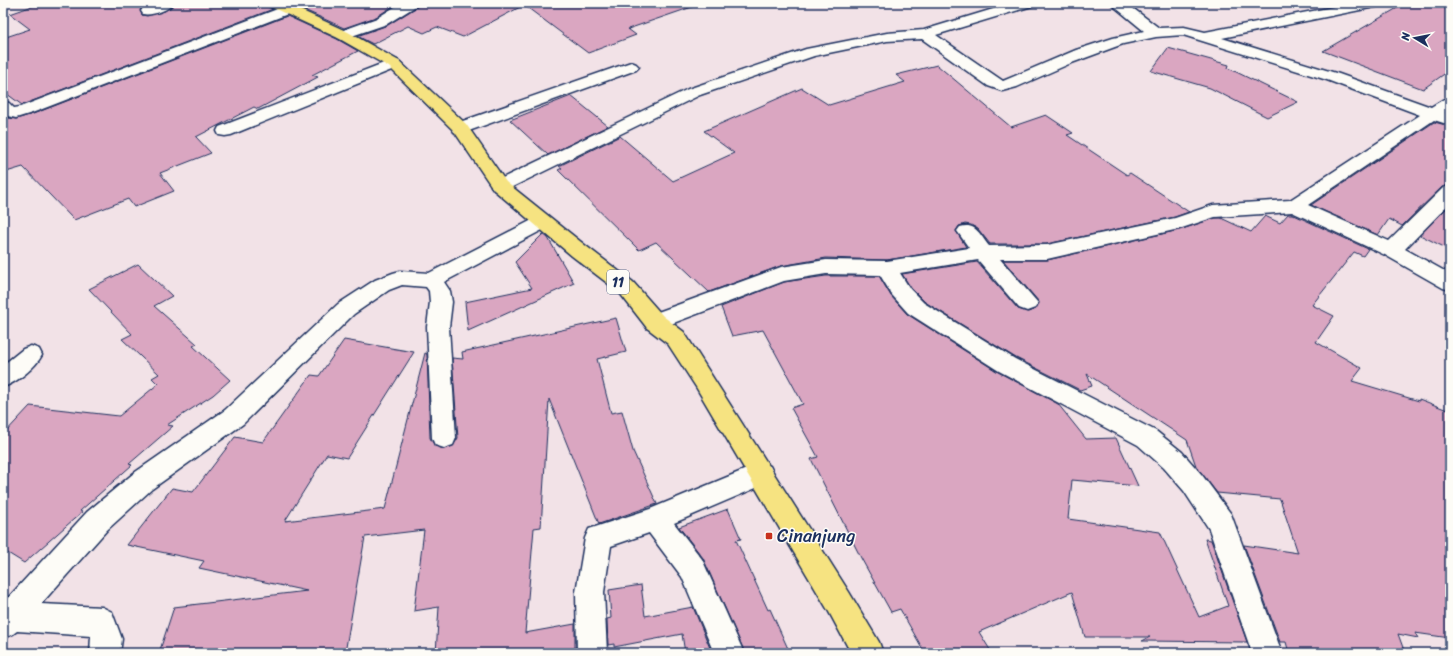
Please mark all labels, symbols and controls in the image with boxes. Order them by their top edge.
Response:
north arrow [1395,18,1435,58]
text: N [1395,31,1416,43]
road number: 11 [607,270,629,294]
place label: Cinanjung [777,520,855,552]
marker: Cinanjung [764,531,774,541]

